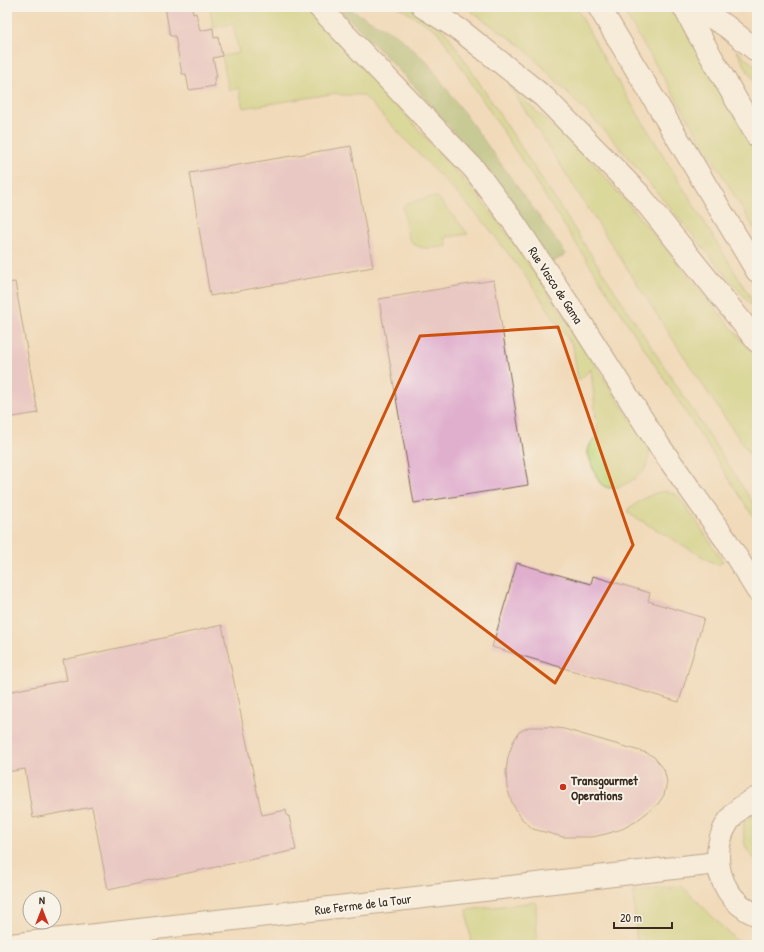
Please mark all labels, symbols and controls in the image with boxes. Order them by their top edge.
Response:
street label: Rue Vasco de Gama [524,243,588,327]
place label: Transgourmet Operations [570,771,638,805]
marker: Transgourmet Operations [558,782,568,792]
street label: Rue Ferme de la Tour [313,889,413,919]
north arrow [22,890,62,930]
text: N [39,893,45,907]
scale bar [614,904,672,930]
text: 20 m [620,909,642,926]

